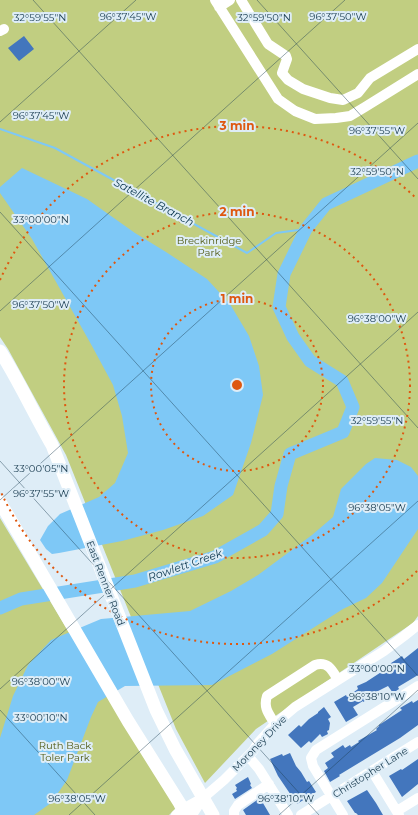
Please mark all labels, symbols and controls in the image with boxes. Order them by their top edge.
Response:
text: 96°37'45"W [100,10,156,23]
text: 96°37'50"W [309,10,367,23]
text: 32°59'55"N [14,11,66,24]
text: 32°59'50"N [237,11,291,24]
text: 96°37'45"W [13,109,69,122]
text: 3 min [219,118,255,133]
text: 96°37'55"W [349,124,405,137]
text: 32°59'50"N [350,165,404,178]
water label: Satellite Branch [112,175,196,229]
text: 2 min [220,204,254,219]
text: 33°00'00"N [13,213,69,226]
park label: Breckinridge Park [177,234,241,259]
text: 1 min [221,291,253,306]
text: 96°37'50"W [12,298,70,311]
text: 96°38'00"W [348,312,406,325]
centre of rings [230,378,244,392]
text: 32°59'55"N [351,414,403,427]
text: 33°00'05"N [14,462,68,475]
text: 96°37'55"W [13,487,69,500]
text: 96°38'05"W [348,501,406,514]
street label: East Renner Road [83,539,128,627]
water label: Rowlett Creek [146,546,224,584]
text: 33°00'00"N [349,662,405,675]
text: 96°38'00"W [12,675,70,688]
text: 96°38'10"W [349,690,405,703]
text: 33°00'10"N [14,711,68,724]
street label: Moroney Drive [229,713,289,774]
park label: Ruth Back Toler Park [39,739,91,764]
street label: Christopher Lane [330,744,410,801]
text: 96°38'05"W [48,792,106,805]
text: 96°38'10"W [258,792,314,805]

